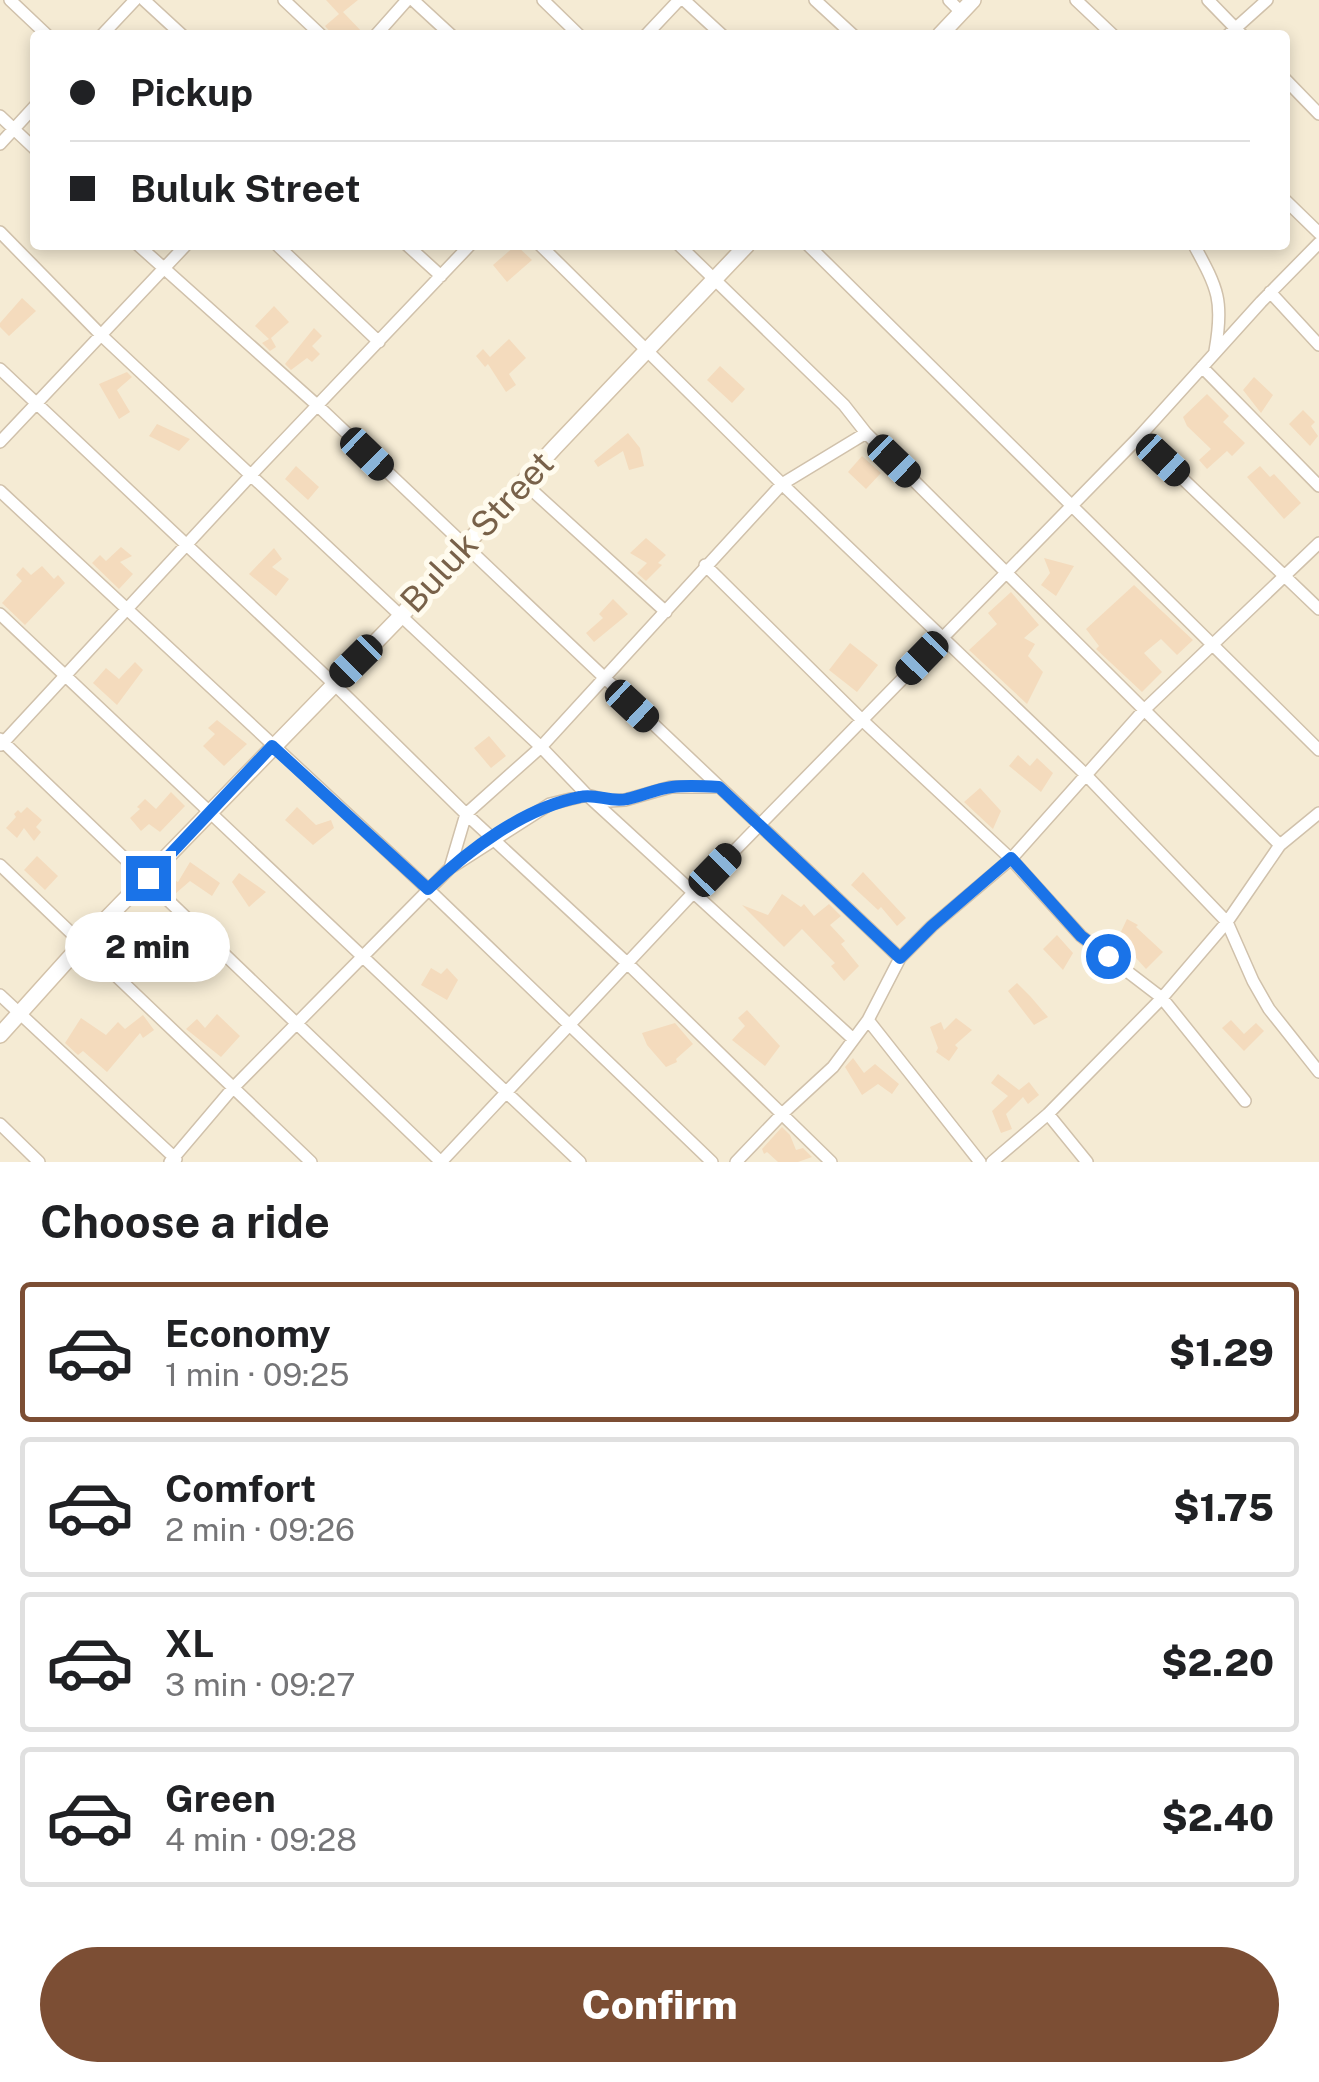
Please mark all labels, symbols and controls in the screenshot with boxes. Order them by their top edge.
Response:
text: Pickup [130,70,253,115]
text: Buluk Street [130,166,360,211]
car [335,422,399,486]
car [862,429,926,493]
car [1131,429,1195,491]
street label: Buluk Street [392,443,562,621]
car [890,626,954,690]
car [324,629,388,693]
car [600,675,664,737]
car [683,838,747,902]
route end [126,856,171,901]
callout: 2 min [66,913,230,983]
text: 2 min [105,928,190,965]
route start [1086,934,1131,979]
text: Choose a ride [40,1195,330,1248]
icon: car [45,1307,135,1397]
text: Economy [165,1311,331,1356]
text: $1.29 [1169,1330,1274,1375]
text: 1 min · 09:25 [165,1356,350,1393]
icon: car [45,1462,135,1552]
text: Comfort [165,1466,316,1511]
text: $1.75 [1173,1485,1274,1530]
text: 2 min · 09:26 [165,1511,355,1548]
icon: car [45,1617,135,1707]
text: XL [165,1621,214,1666]
text: $2.20 [1161,1640,1274,1685]
text: 3 min · 09:27 [165,1666,355,1703]
icon: car [45,1772,135,1862]
text: Green [165,1776,276,1821]
text: $2.40 [1162,1795,1274,1840]
text: 4 min · 09:28 [165,1821,357,1858]
button: Confirm [40,1947,1279,2062]

